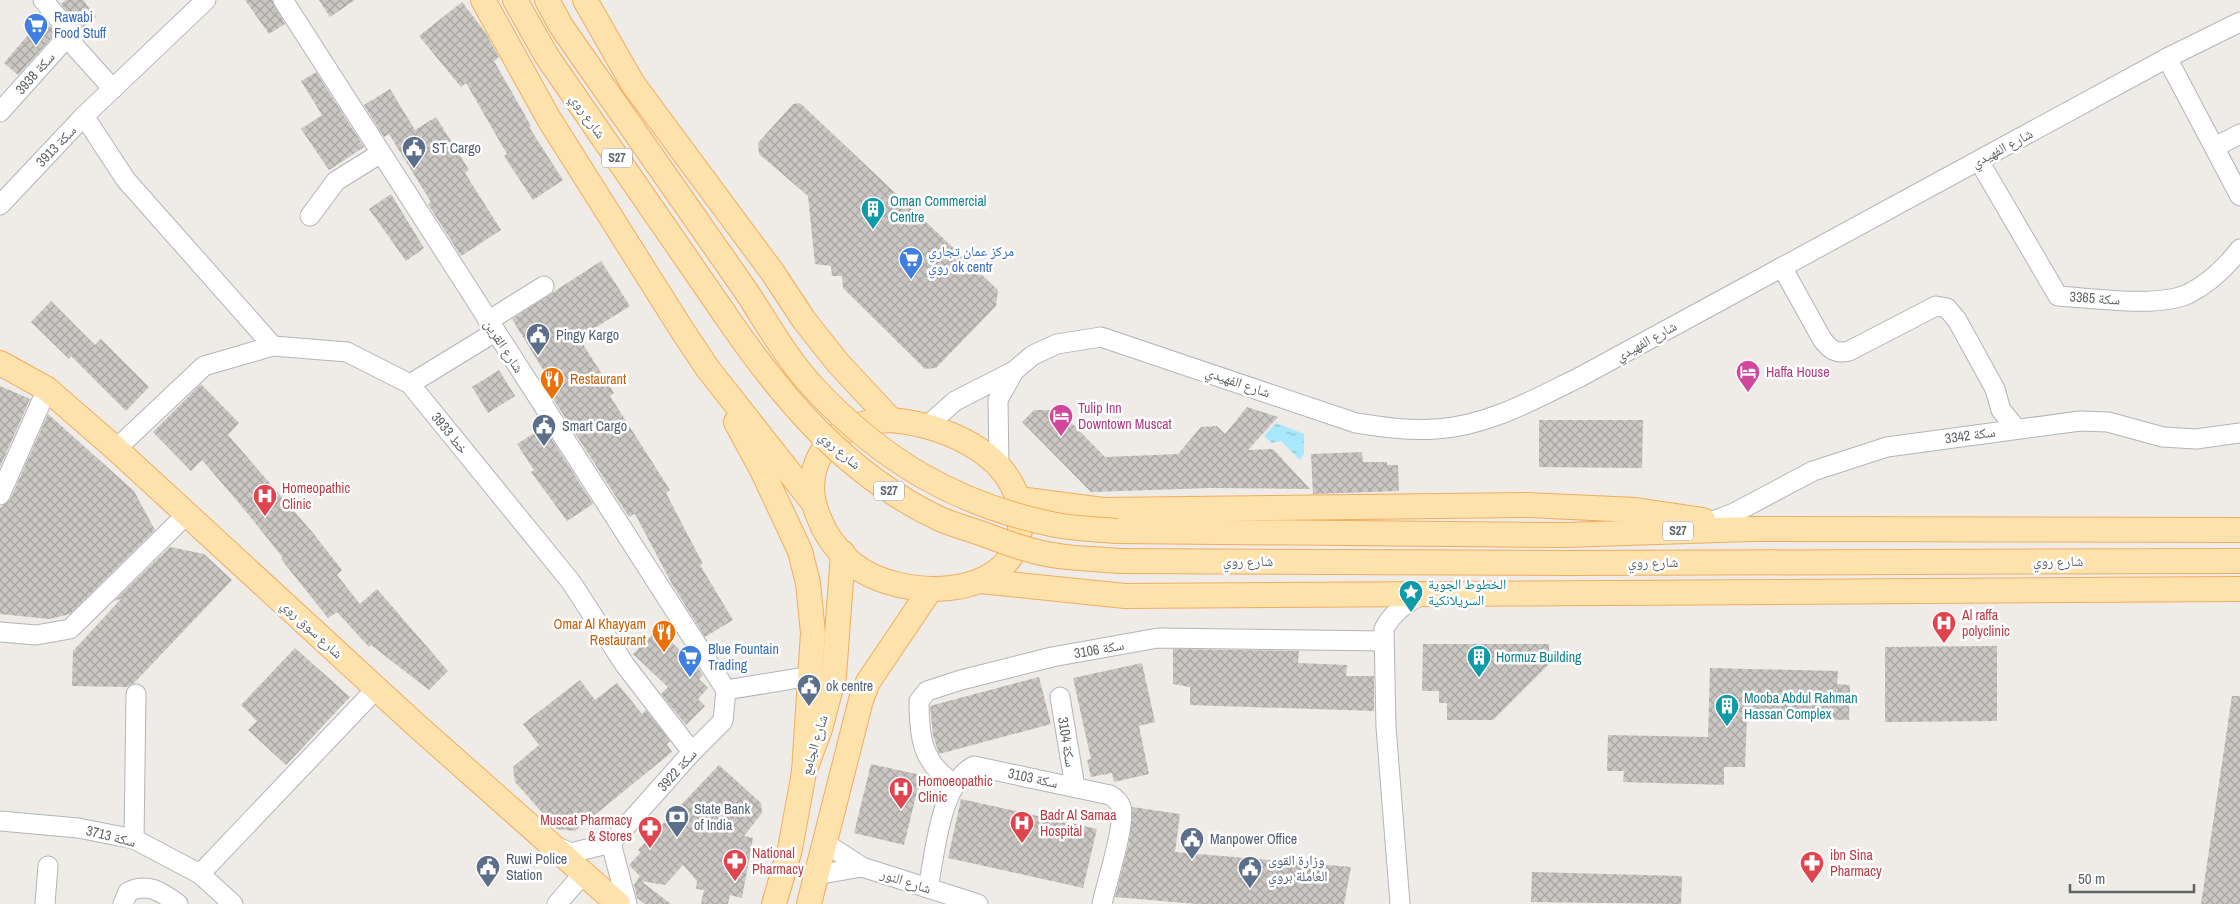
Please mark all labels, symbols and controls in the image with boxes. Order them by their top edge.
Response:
place label: Rawabi Food Stuff [54,8,107,42]
supermarket icon: Rawabi Food Stuff [23,12,49,46]
street label: سكة 3938 [11,48,59,98]
street label: شارع روي [564,90,610,143]
street label: سكة 3913 [32,122,80,170]
street label: شارع الفهيدي [1968,124,2037,174]
public building icon: ST Cargo [401,135,427,169]
place label: ST Cargo [432,139,481,157]
road number: S27 [602,148,632,168]
place label: Oman Commercial Centre [890,192,986,226]
building icon: Oman Commercial Centre [860,196,886,230]
place label: مركز عمان تجاري روي ok centr [928,242,1014,279]
supermarket icon: مركز عمان تجاري روي ok centr [898,246,924,280]
street label: سكة 3365 [2069,287,2121,309]
street label: شارع القرين [479,316,528,377]
street label: شارع الفهيدي [1612,317,1681,367]
public building icon: Pingy Kargo [525,322,551,356]
place label: Pingy Kargo [556,326,619,344]
hotel icon: Haffa House [1735,359,1761,393]
street label: شارع الفهيدي [1202,363,1273,404]
place label: Haffa House [1766,363,1830,381]
restaurant icon: Restaurant [539,366,565,400]
place label: Restaurant [570,370,626,388]
place label: Tulip Inn Downtown Muscat [1078,399,1172,433]
hotel icon: Tulip Inn Downtown Muscat [1048,403,1074,437]
street label: 3933 خط [428,408,472,458]
public building icon: Smart Cargo [531,413,557,447]
place label: Smart Cargo [562,417,627,435]
street label: سكة 3342 [1944,423,1996,447]
street label: شارع روي [813,427,865,475]
place label: Homeopathic Clinic [282,479,351,513]
road number: S27 [874,482,904,501]
hospital icon: Homeopathic Clinic [252,483,278,517]
road number: S27 [1663,522,1693,540]
street label: شارع روي [1223,552,1273,573]
street label: شارع روي [2033,552,2083,573]
street label: شارع روي [1628,553,1678,574]
place label: الخطوط الجوية السريلانكية [1428,575,1506,609]
place icon: الخطوط الجوية السريلانكية [1398,579,1424,613]
street label: شارع سوق روي [275,596,347,664]
place label: Al raffa polyclinic [1961,606,2010,640]
hospital icon: Al raffa polyclinic [1931,610,1957,644]
place label: Omar Al Khayyam Restaurant [553,615,646,649]
restaurant icon: Omar Al Khayyam Restaurant [651,619,677,653]
street label: سكة 3106 [1072,636,1126,662]
place label: Blue Fountain Trading [708,640,779,674]
supermarket icon: Blue Fountain Trading [677,644,703,678]
building icon: Hormuz Building [1466,644,1492,678]
place label: Hormuz Building [1496,648,1582,666]
public building icon: ok centre [796,673,822,707]
place label: ok centre [826,677,873,695]
place label: Mooba Abdul Rahman Hassan Complex [1744,689,1858,723]
building icon: Mooba Abdul Rahman Hassan Complex [1714,693,1740,727]
street label: شارع الجامع [796,713,833,778]
street label: سكة 3104 [1054,716,1080,768]
street label: سكة 3922 [653,745,701,795]
street label: سكة 3103 [1006,764,1060,792]
place label: Homoeopathic Clinic [918,772,993,806]
hospital icon: Homoeopathic Clinic [888,776,914,810]
place label: State Bank of India [694,800,750,834]
bank icon: State Bank of India [664,804,690,838]
place label: Badr Al Samaa Hospital [1040,806,1117,840]
hospital icon: Badr Al Samaa Hospital [1009,810,1035,844]
place label: Muscat Pharmacy & Stores [540,811,632,845]
pharmacy icon: Muscat Pharmacy & Stores [637,815,663,849]
street label: سكة 3713 [84,821,138,851]
public building icon: Manpower Office [1179,826,1205,860]
place label: Manpower Office [1210,830,1297,848]
place label: National Pharmacy [752,844,804,878]
place label: ibn Sina Pharmacy [1830,846,1882,880]
pharmacy icon: National Pharmacy [722,848,748,882]
place label: Ruwi Police Station [506,850,567,884]
pharmacy icon: ibn Sina Pharmacy [1799,850,1825,884]
place label: وزارة القوى العاملة بروي [1268,851,1328,888]
public building icon: Ruwi Police Station [475,854,501,888]
public building icon: وزارة القوى العاملة بروي [1237,855,1263,889]
scale bar [2070,862,2194,894]
street label: شارع النور [877,864,934,899]
text: 50 m [2078,868,2105,889]

